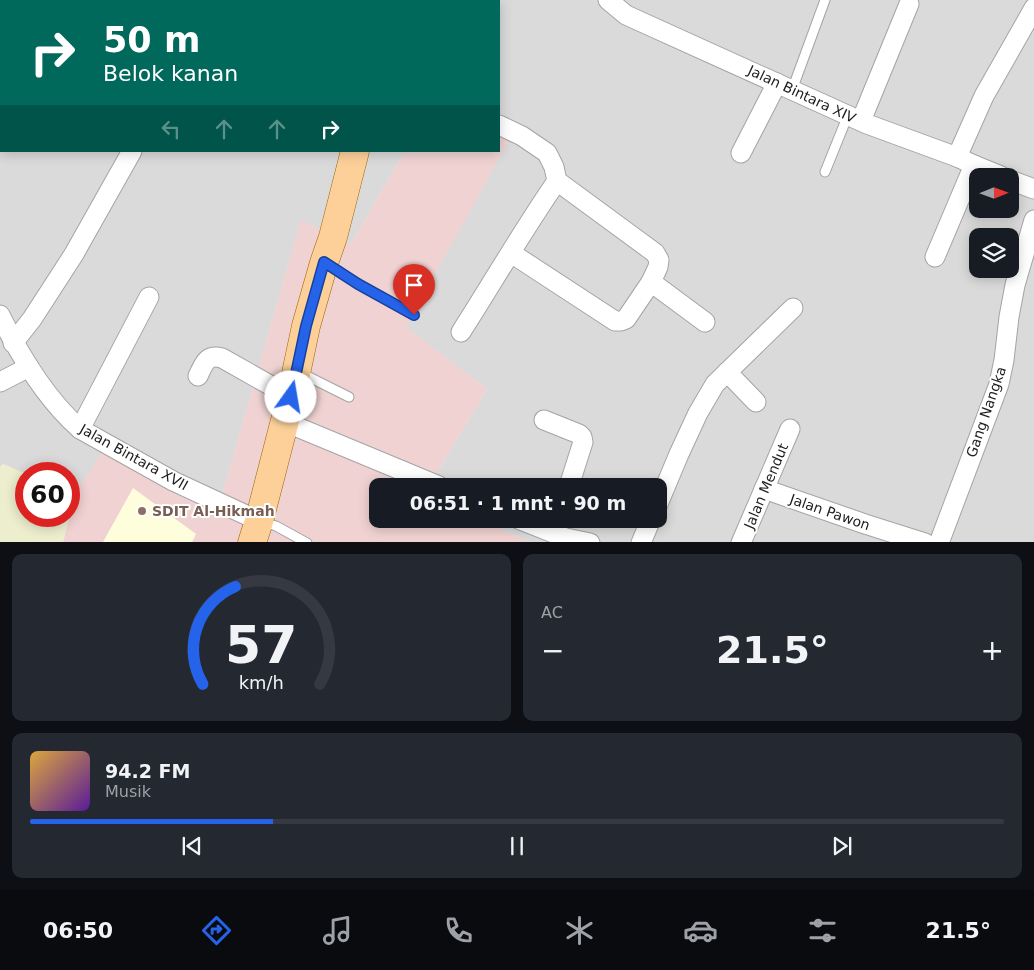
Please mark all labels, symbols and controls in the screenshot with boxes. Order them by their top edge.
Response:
icon: right [20,20,85,85]
text: 50 m [103,20,200,60]
text: Belok kanan [103,61,238,86]
street label: Jalan Bintara XIV [745,62,859,126]
icon: left [157,115,185,143]
icon: ahead [210,115,238,143]
icon: ahead [263,115,291,143]
icon: right [316,115,344,143]
north arrow [969,168,1019,218]
map controls [969,168,1019,278]
button: layers [969,228,1019,278]
pin [393,264,435,315]
icon: arrive [400,271,428,299]
street label: Gang Nangka [963,365,1009,459]
position arrow [264,370,316,422]
street label: Jalan Bintara XVII [76,420,191,493]
street label: Jalan Mendut [740,440,791,532]
speed limit sign: 60 [15,462,80,527]
street label: Jalan Pawon [787,490,872,533]
text: 06:51 · 1 mnt · 90 m [410,492,626,514]
place label: SDIT Al-Hikmah [152,503,275,519]
marker: SDIT Al-Hikmah [136,505,148,517]
text: AC [541,603,563,622]
text: 57 [225,615,298,675]
text: 21.5° [716,628,829,672]
text: − [541,634,564,667]
text: + [981,634,1004,667]
text: km/h [239,672,284,693]
text: 94.2 FM [105,760,190,782]
text: Musik [105,782,151,801]
icon: previous [178,832,206,860]
icon: pause [503,832,531,860]
icon: next [828,832,856,860]
icon: directions [199,913,234,948]
icon: music [320,913,355,948]
icon: phone [441,913,476,948]
icon: climate [562,913,597,948]
icon: car [683,913,718,948]
icon: filters [805,913,840,948]
text: 06:50 [43,918,113,943]
text: 21.5° [926,918,991,943]

